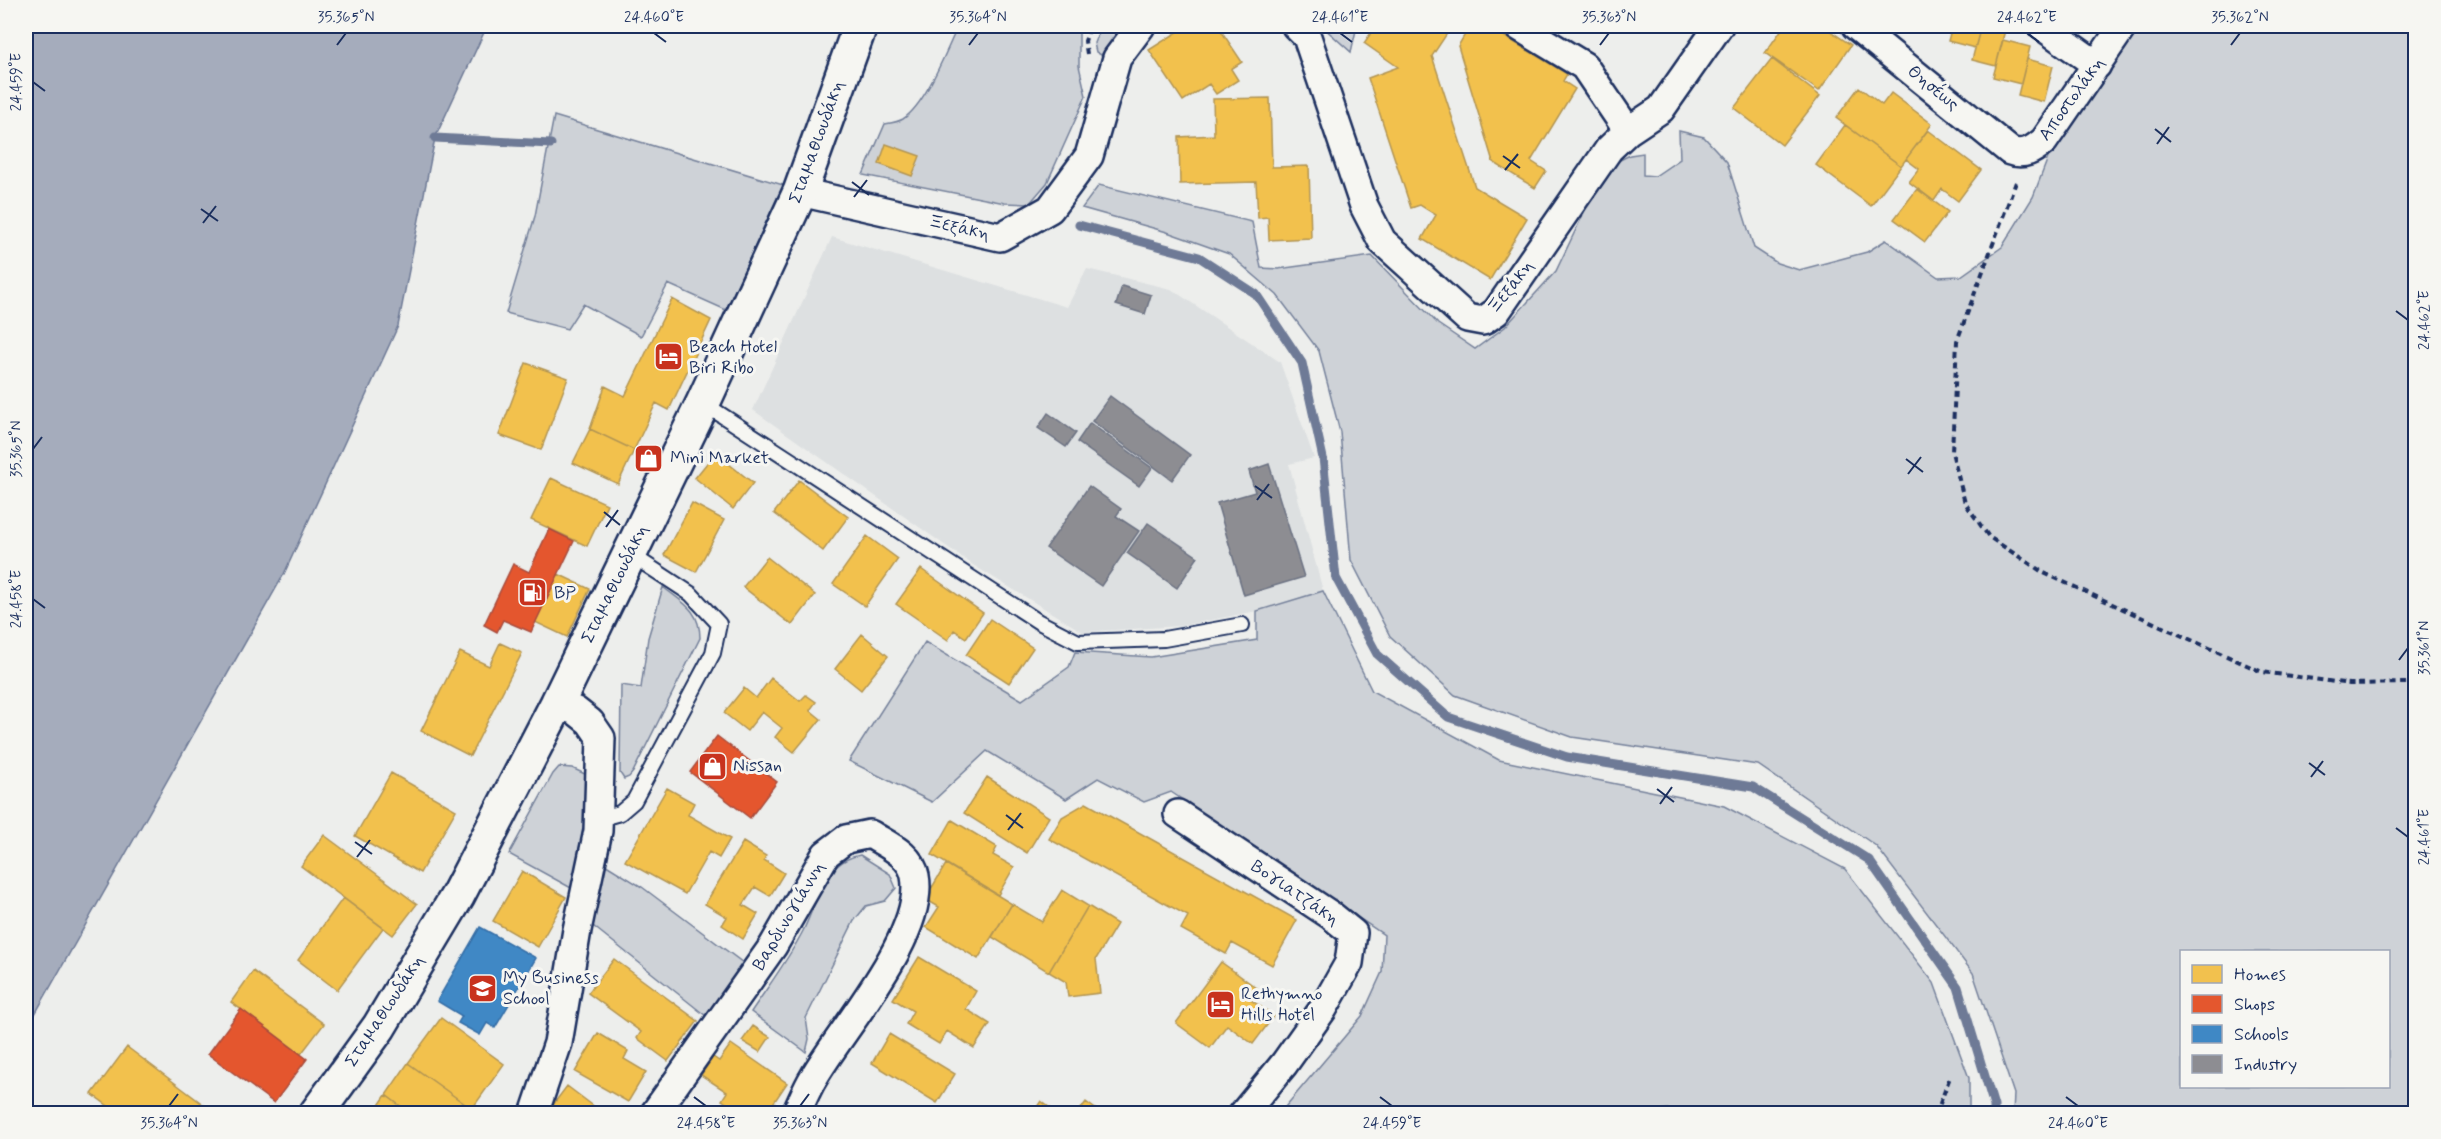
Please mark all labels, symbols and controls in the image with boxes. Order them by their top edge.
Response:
text: 35.365°N [318,8,374,28]
text: 24.460°E [624,8,684,28]
text: 35.364°N [949,8,1007,28]
text: 24.461°E [1312,8,1369,28]
text: 35.363°N [1582,8,1636,28]
text: 24.462°E [1997,8,2057,28]
text: 35.362°N [2211,8,2269,28]
street label: Αποστολάκη [2033,52,2111,146]
text: 24.459°E [7,53,27,111]
street label: Θησέως [1902,59,1965,116]
street label: Σταμαθιουδάκη [784,77,850,207]
street label: Ξεξάκη [926,209,992,247]
street label: Ξεξάκη [1482,255,1540,319]
text: 24.462°E [2415,290,2435,350]
place label: Beach Hotel Biri Ribo [689,335,777,380]
hotel icon: Beach Hotel Biri Ribo [652,341,684,373]
text: 35.365°N [7,421,27,477]
shop icon: Mini Market [633,442,665,474]
place label: Mini Market [670,446,769,470]
street label: Σταμαθιουδάκη [576,521,654,647]
text: 24.458°E [7,569,27,628]
fuel station icon: BP [517,577,549,609]
place label: BP [554,581,576,605]
text: 35.361°N [2415,621,2435,675]
shop icon: Nissan [696,750,728,782]
place label: Nissan [733,754,782,778]
text: 24.461°E [2415,808,2435,865]
street label: Βογιατζάκη [1246,855,1344,931]
street label: Βαρδινογιάννη [747,857,831,975]
street label: Σταμαθιουδάκη [340,950,430,1072]
legend [2180,950,2390,1088]
text: Homes [2234,963,2286,987]
place label: My Business School [503,966,599,1011]
school or university icon: My Business School [466,972,498,1004]
place label: Rethymno Hills Hotel [1241,982,1322,1027]
hotel icon: Rethymno Hills Hotel [1204,988,1236,1020]
text: Shops [2234,993,2275,1017]
text: Schools [2234,1023,2289,1047]
text: Industry [2234,1053,2297,1077]
text: 35.364°N [140,1114,198,1134]
text: 24.458°E [677,1114,736,1134]
text: 35.363°N [773,1114,827,1134]
text: 24.459°E [1363,1114,1421,1134]
text: 24.460°E [2048,1114,2108,1134]

